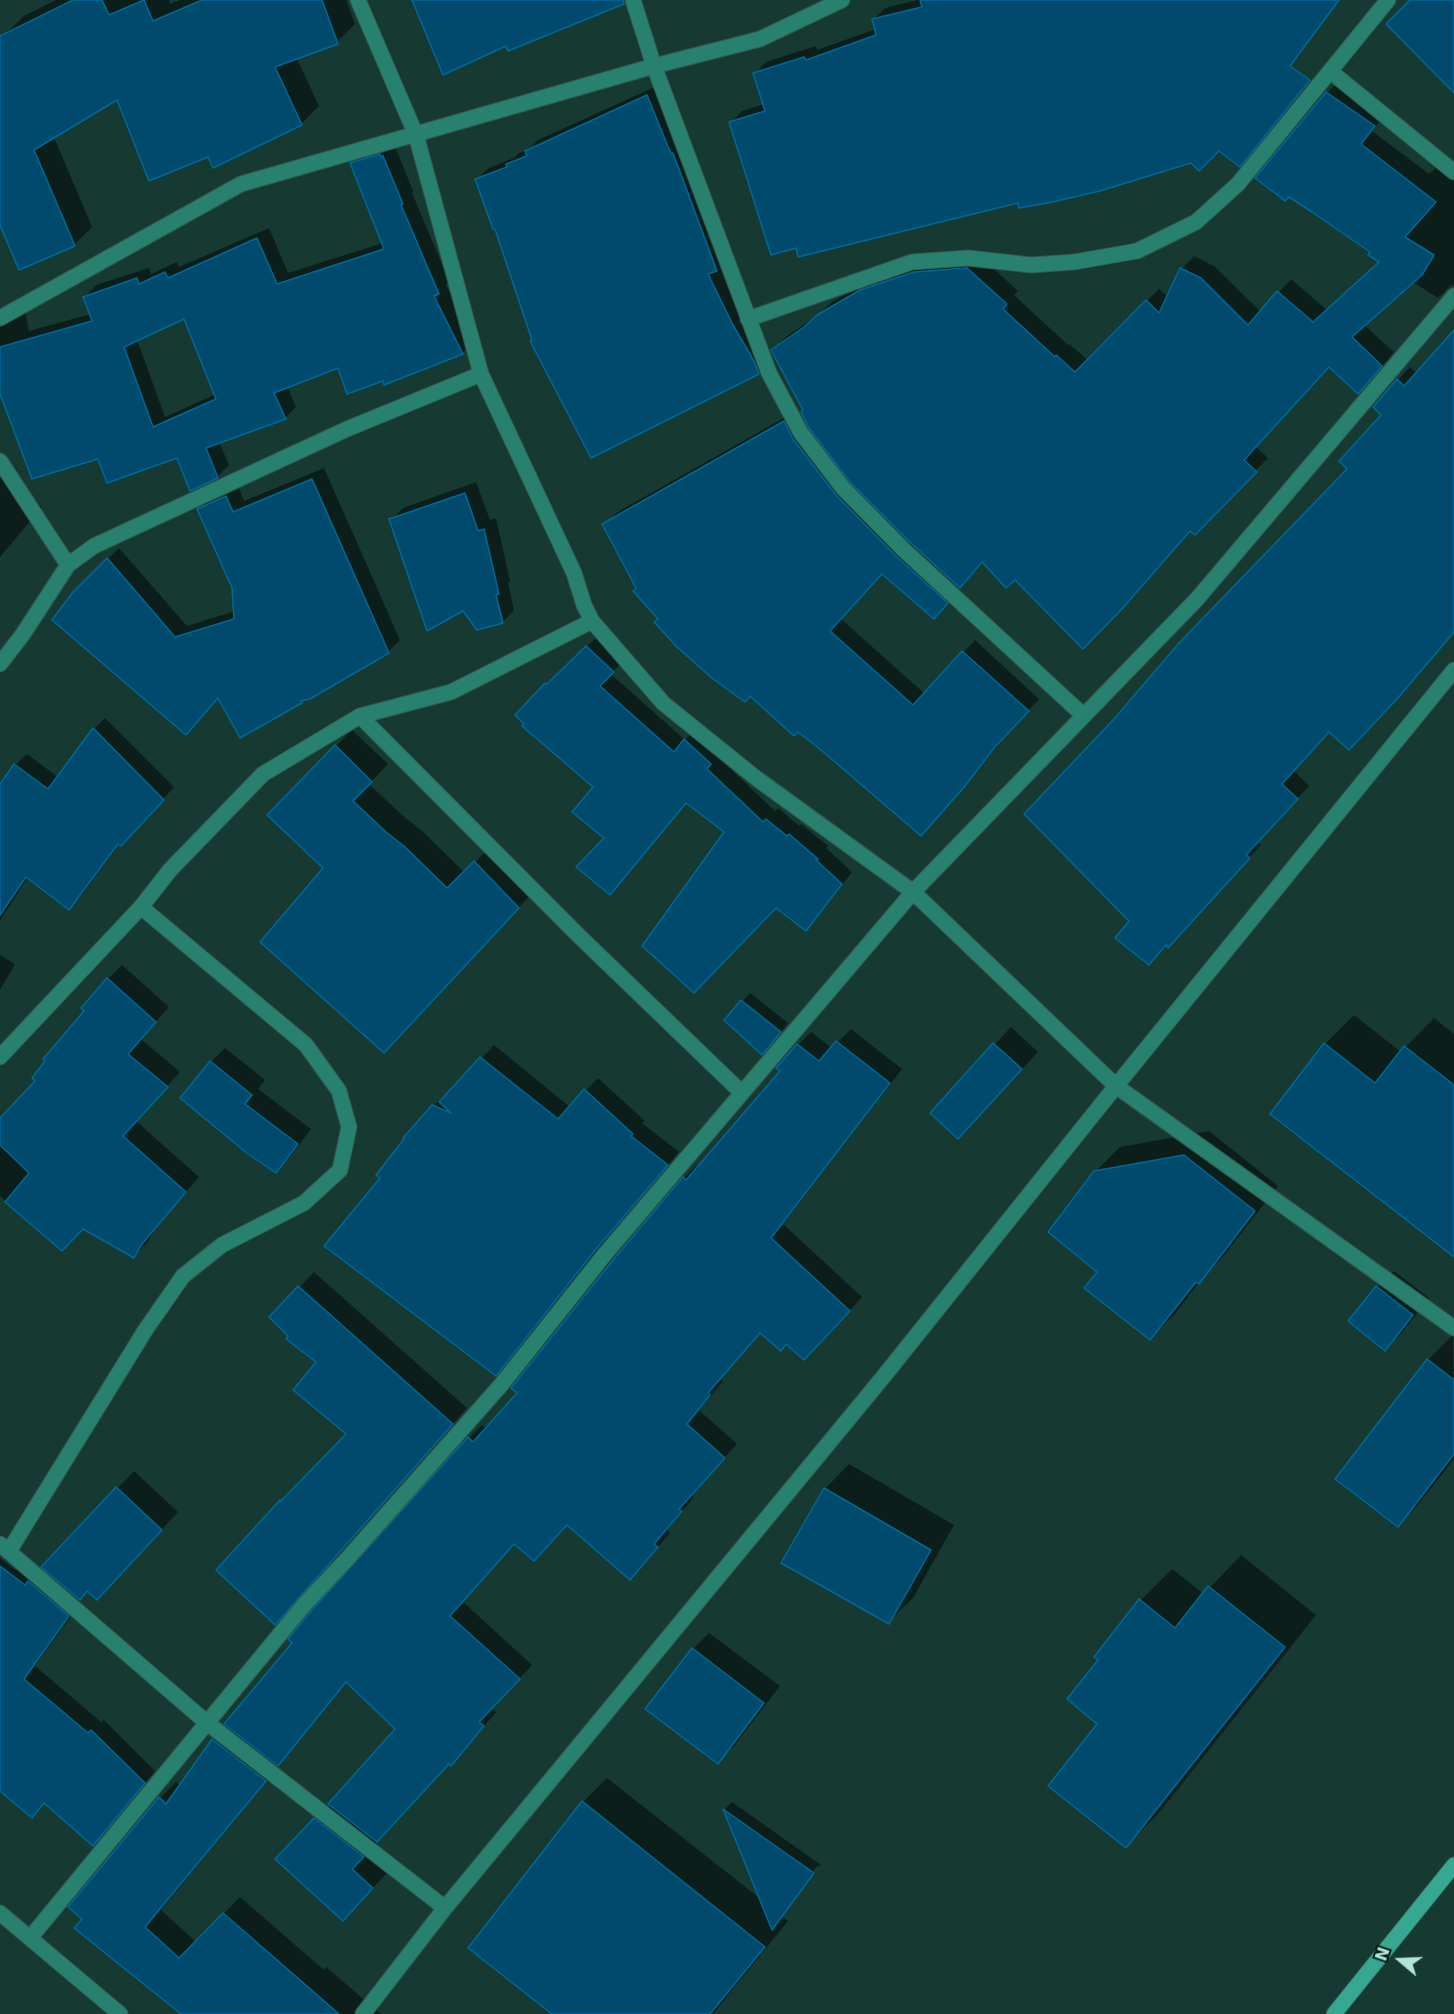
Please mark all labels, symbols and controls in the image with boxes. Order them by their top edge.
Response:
north arrow [1370,1930,1430,1990]
text: N [1371,1945,1394,1963]

